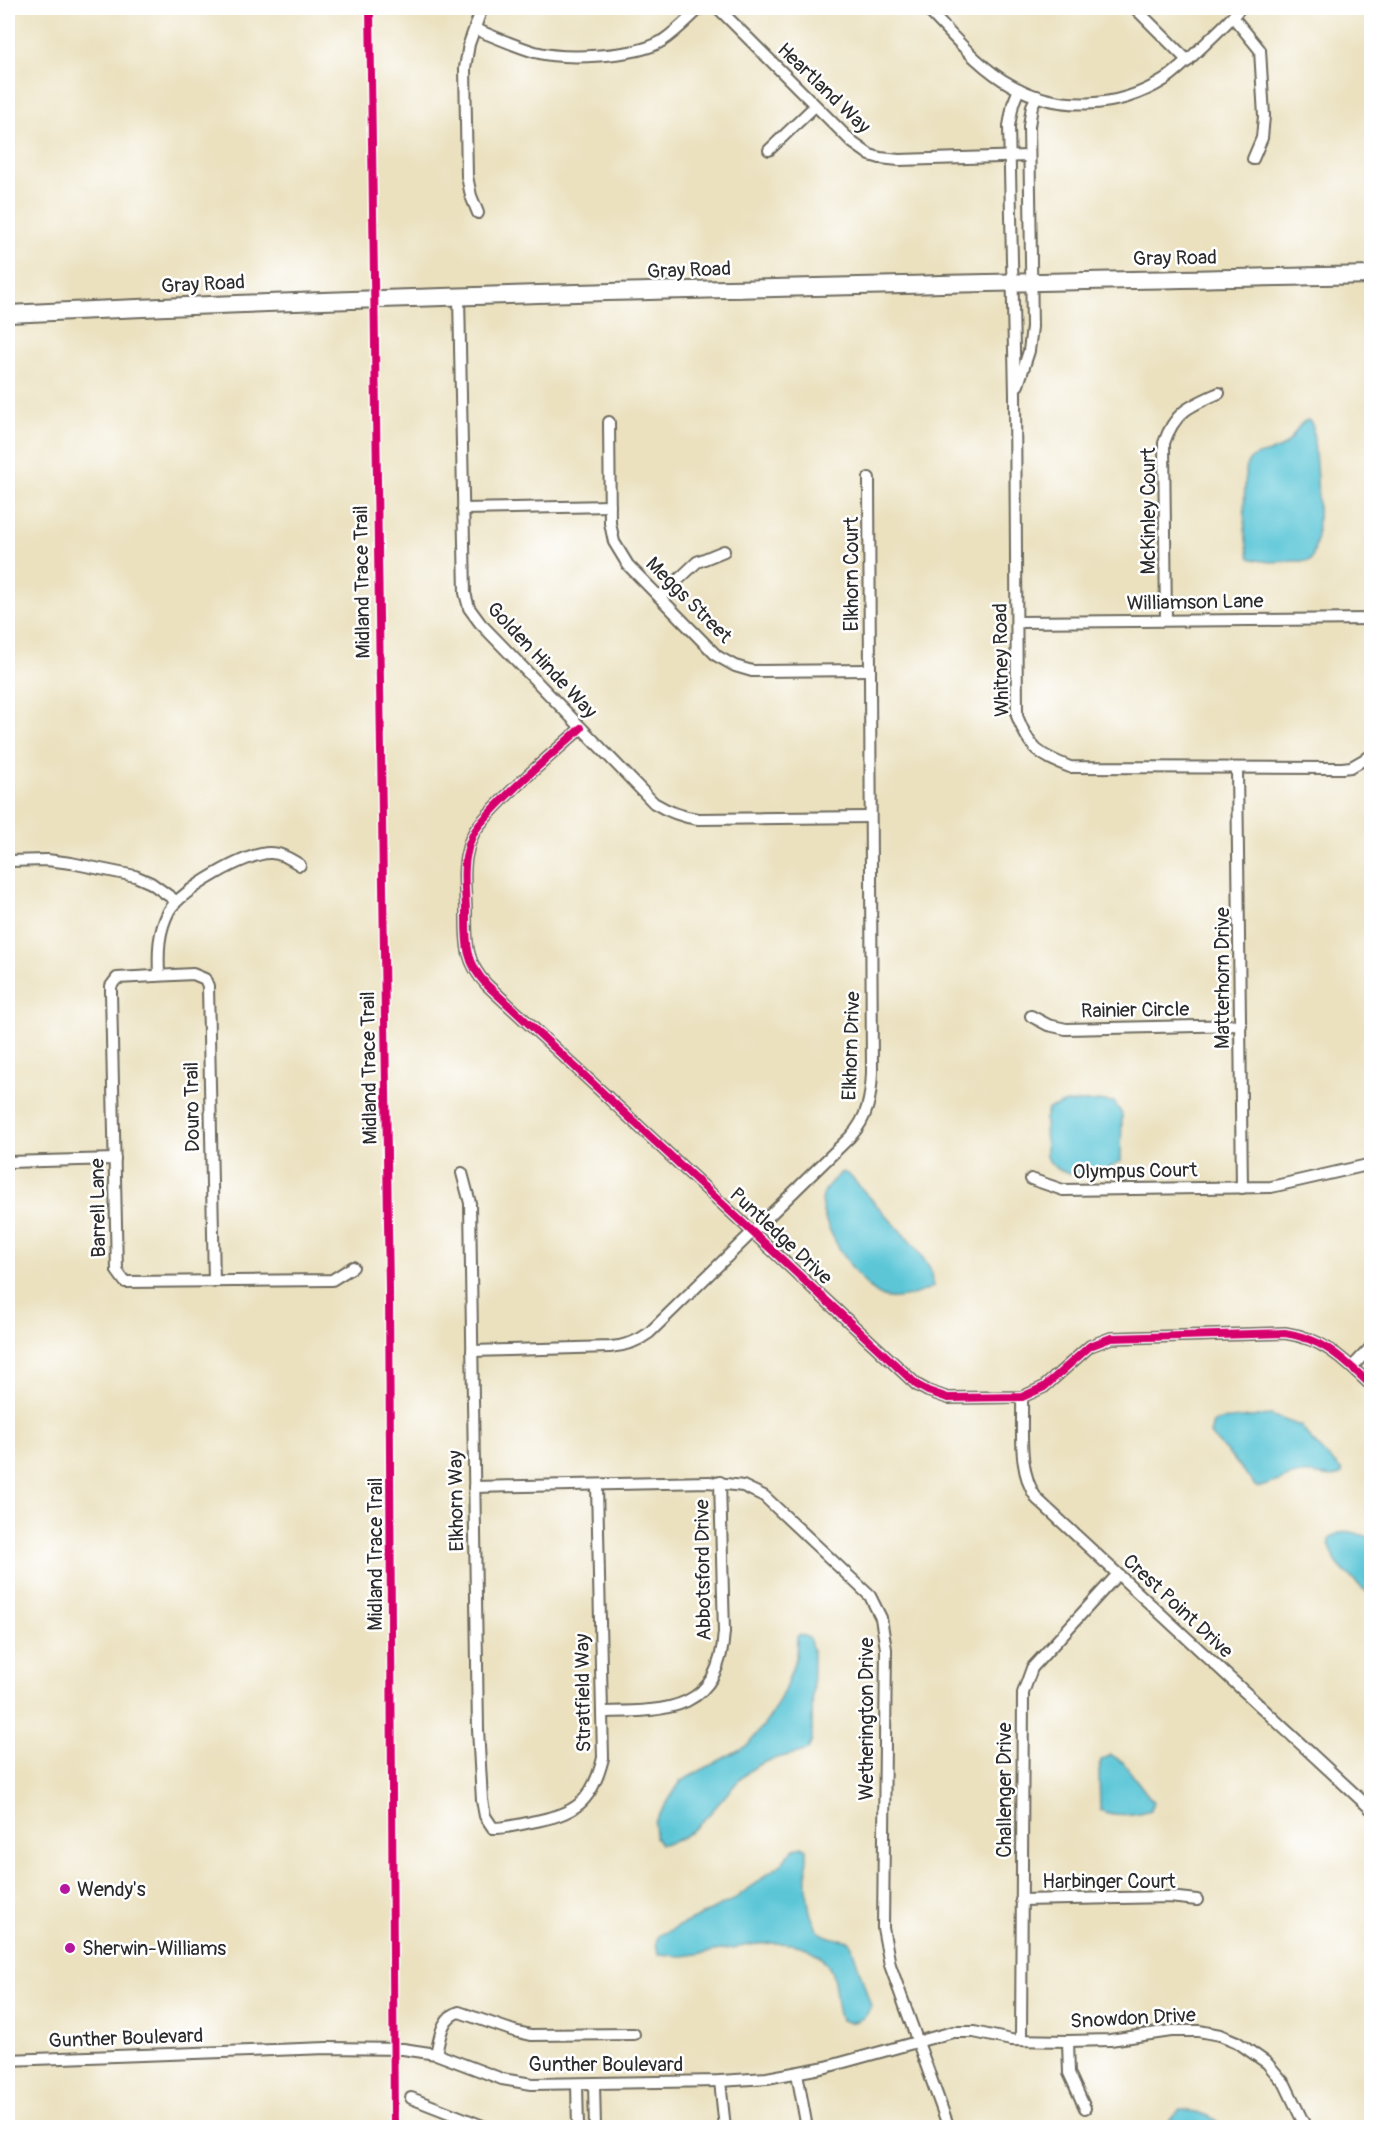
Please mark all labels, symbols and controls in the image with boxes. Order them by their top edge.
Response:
street label: Heartland Way [772,37,876,139]
street label: Gray Road [1133,245,1217,271]
street label: Gray Road [647,256,731,284]
street label: Gray Road [160,269,246,299]
street label: McKinley Court [1136,446,1161,575]
street label: Midland Trace Trail [348,505,376,659]
street label: Elkhorn Court [839,516,864,631]
street label: Meggs Street [641,552,738,649]
street label: Williamson Lane [1126,588,1264,616]
street label: Golden Hinde Way [482,596,603,724]
street label: Whitney Road [988,603,1014,717]
street label: Matterhorn Drive [1210,907,1235,1049]
street label: Midland Trace Trail [355,991,383,1145]
street label: Elkhorn Drive [837,991,865,1101]
street label: Rainier Circle [1081,997,1189,1023]
street label: Douro Trail [179,1062,205,1152]
street label: Olympus Court [1072,1157,1199,1185]
street label: Barrell Lane [85,1158,111,1258]
street label: Puntledge Drive [724,1182,838,1290]
street label: Elkhorn Way [443,1450,469,1552]
street label: Midland Trace Trail [363,1477,388,1631]
street label: Abbotsford Drive [689,1499,717,1641]
street label: Crest Point Drive [1118,1549,1238,1664]
street label: Stratfield Way [569,1633,597,1753]
street label: Wetherington Drive [854,1637,879,1801]
street label: Challenger Drive [992,1722,1017,1858]
street label: Harbinger Court [1042,1869,1177,1894]
place label: Wendy's [77,1877,146,1902]
marker: Wendy's [58,1882,72,1896]
place label: Sherwin-Williams [82,1936,226,1961]
marker: Sherwin-Williams [63,1941,77,1955]
street label: Snowdon Drive [1070,2002,1197,2034]
street label: Gunther Boulevard [48,2023,204,2053]
street label: Gunther Boulevard [529,2052,683,2077]

